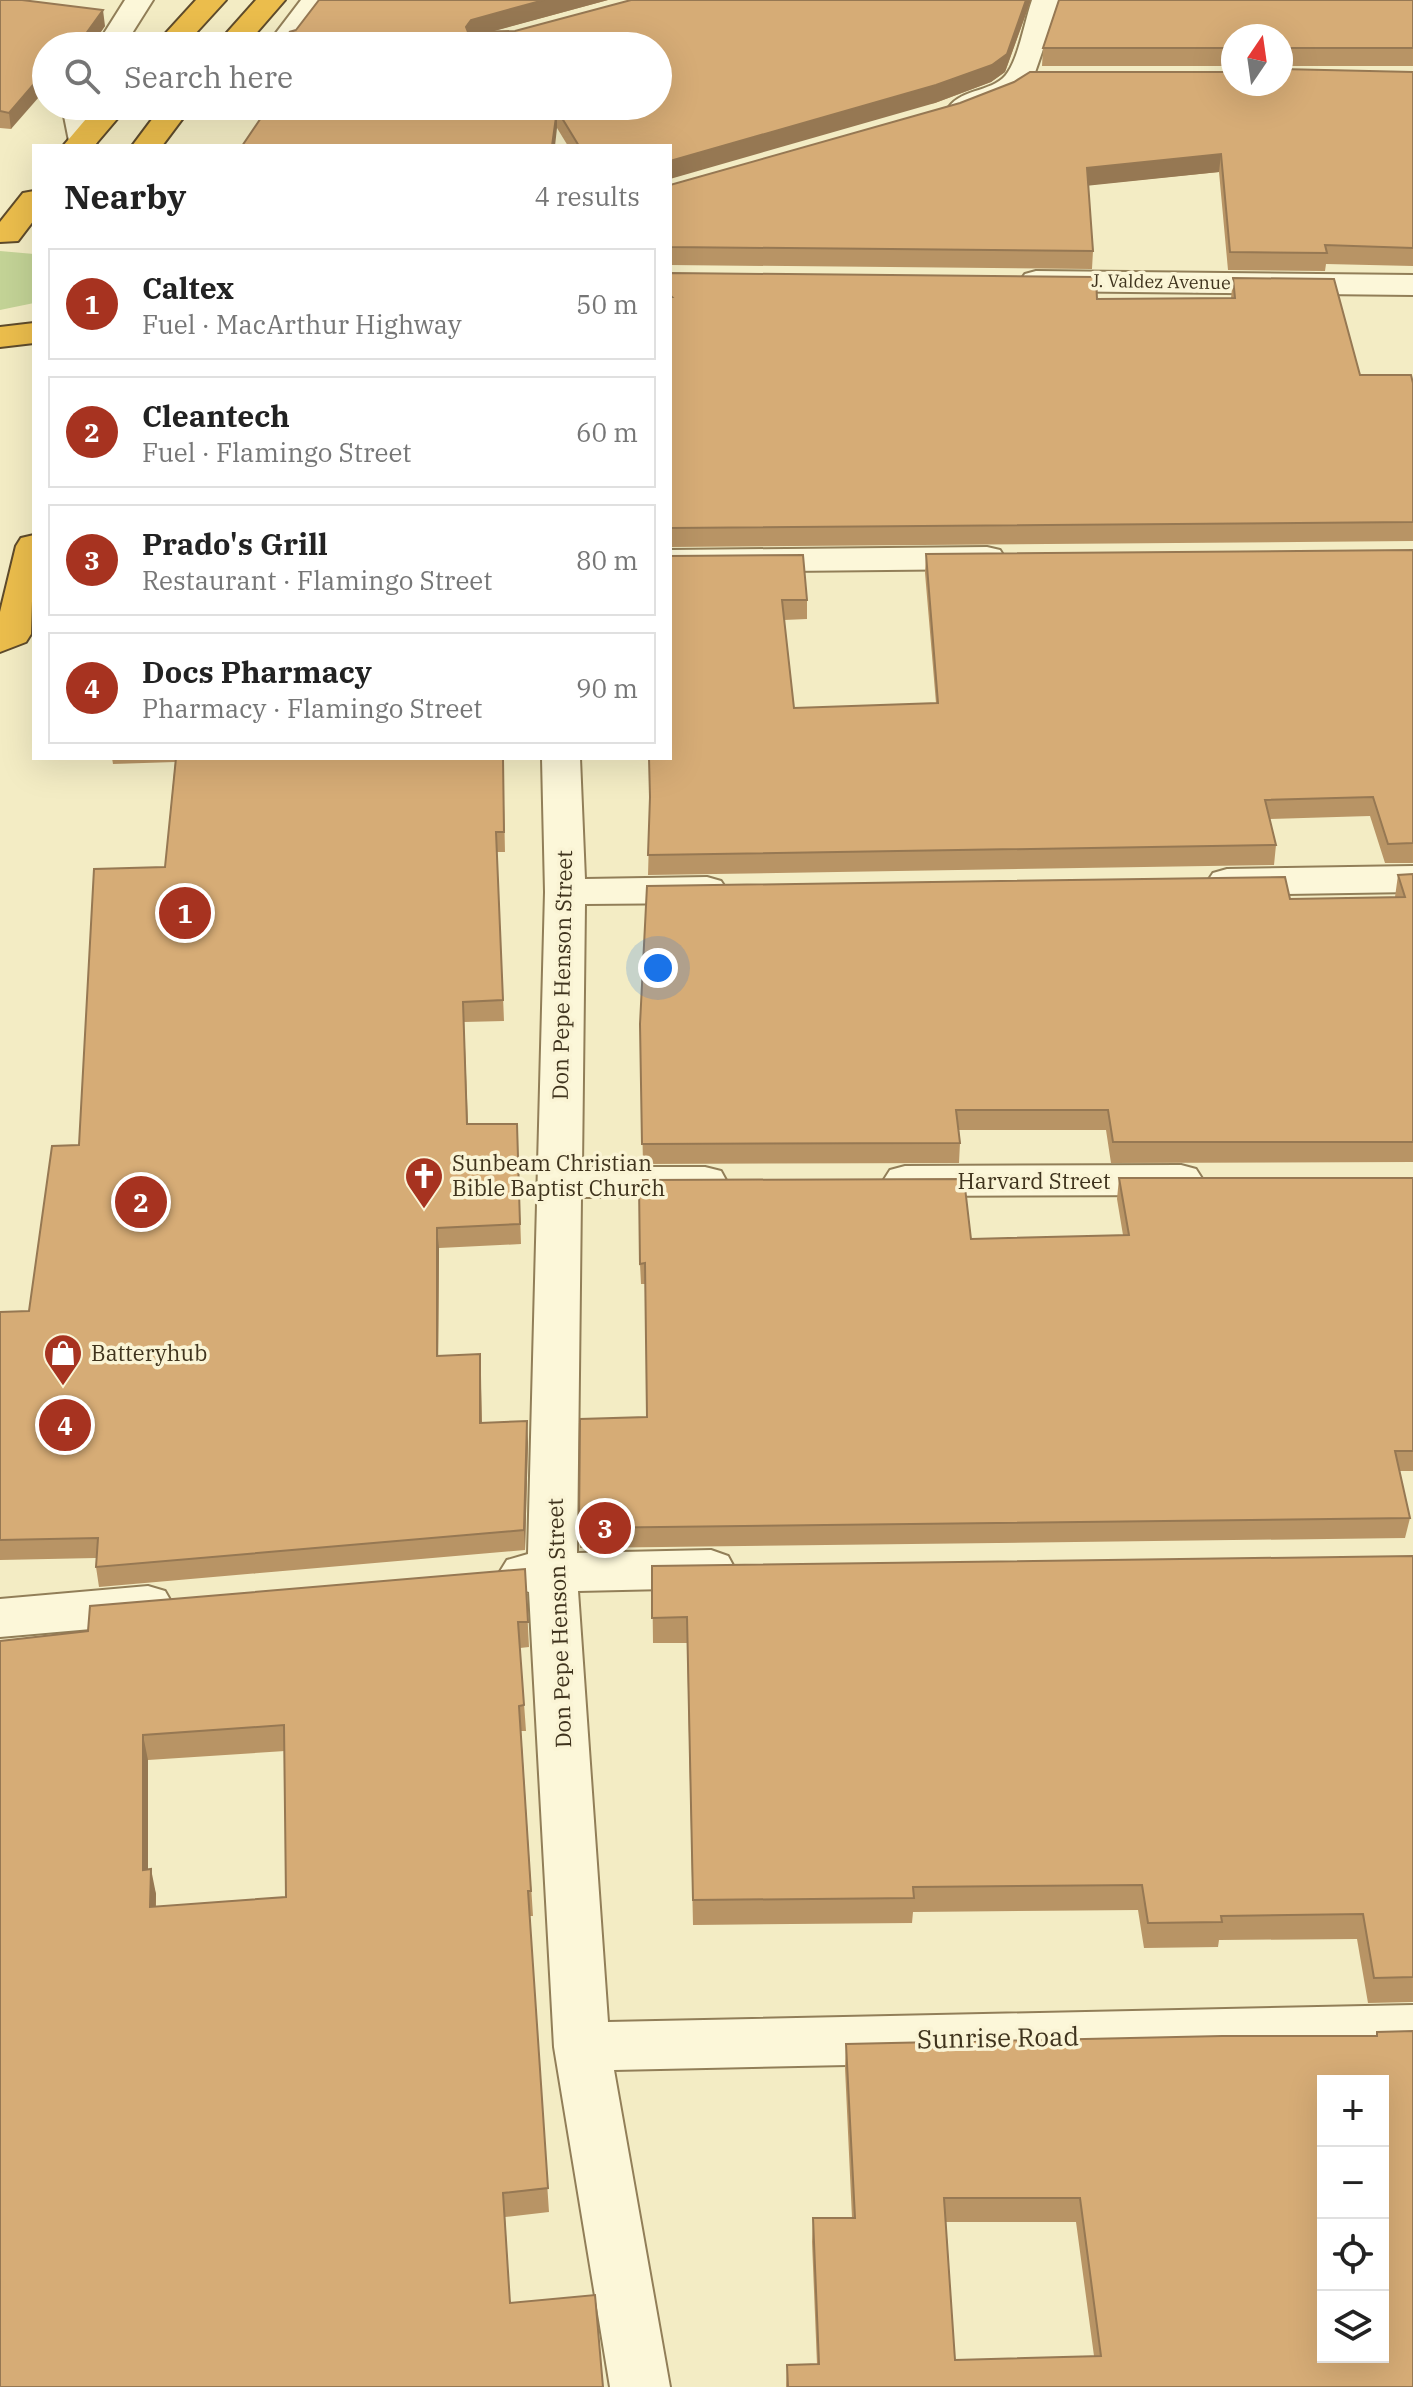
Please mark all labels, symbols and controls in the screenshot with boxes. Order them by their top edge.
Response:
north arrow [1221,24,1293,96]
search box [32,32,672,120]
icon: search [60,54,104,98]
text: Search here [124,57,293,96]
text: Nearby [64,174,186,218]
text: 4 results [534,179,640,213]
text: Caltex [142,268,234,307]
street label: J. Valdez Avenue [1091,269,1231,294]
text: 1 [84,287,100,321]
text: 50 m [576,287,638,321]
text: Fuel · MacArthur Highway [142,307,462,341]
text: Cleantech [142,396,290,435]
text: 2 [84,415,100,449]
text: 60 m [576,415,638,449]
text: Fuel · Flamingo Street [142,435,412,469]
text: Prado's Grill [142,524,328,563]
text: 3 [84,543,100,577]
text: 80 m [576,543,638,577]
text: Restaurant · Flamingo Street [142,563,492,597]
text: Docs Pharmacy [142,652,372,691]
text: 4 [84,671,100,705]
text: 90 m [576,671,638,705]
text: Pharmacy · Flamingo Street [142,691,483,725]
street label: Don Pepe Henson Street [545,849,578,1100]
pin: 1 [159,883,211,943]
your location [638,948,678,988]
place label: Sunbeam Christian Bible Baptist Church [452,1148,665,1202]
church icon: Sunbeam Christian Bible Baptist Church [403,1155,445,1210]
street label: Harvard Street [957,1166,1111,1195]
pin: 2 [115,1172,167,1232]
shop icon: Batteryhub [42,1332,84,1387]
place label: Batteryhub [91,1338,207,1367]
pin: 4 [39,1395,91,1455]
street label: Don Pepe Henson Street [540,1497,577,1748]
pin: 3 [579,1498,631,1558]
street label: Sunrise Road [917,2019,1079,2055]
map controls [1317,2075,1389,2363]
button: + [1317,2075,1389,2147]
button: − [1317,2147,1389,2219]
button: locate [1317,2219,1389,2291]
button: layers [1317,2291,1389,2363]

